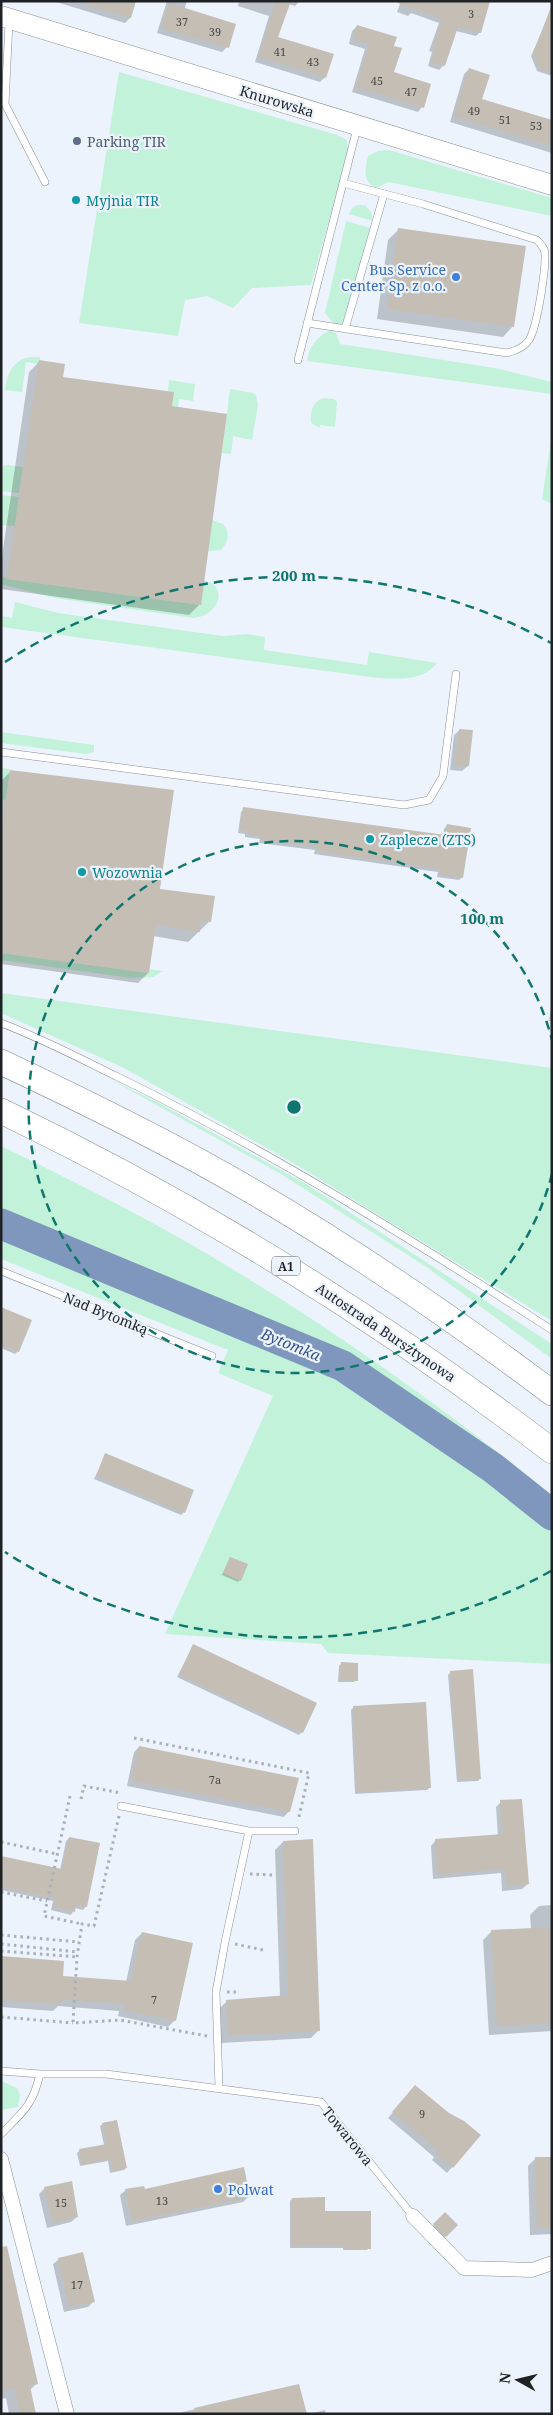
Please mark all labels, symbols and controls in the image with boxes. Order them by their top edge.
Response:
house number: 3 [468,6,474,21]
house number: 37 [176,14,188,29]
house number: 39 [209,24,221,39]
house number: 41 [274,44,286,59]
house number: 43 [307,54,319,69]
house number: 45 [371,73,383,88]
street label: Knurowska [237,81,317,121]
house number: 47 [405,84,417,99]
house number: 49 [468,103,480,118]
house number: 51 [499,112,511,127]
house number: 53 [530,118,542,133]
place label: Parking TIR [87,132,167,151]
marker: Parking TIR [71,135,83,147]
place label: Myjnia TIR [86,191,160,210]
marker: Myjnia TIR [70,194,82,206]
place label: Bus Service Center Sp. z o.o. [341,260,446,295]
marker: Bus Service Center Sp. z o.o. [450,271,462,283]
text: 200 m [272,565,316,585]
place label: Zaplecze (ZTS) [380,830,476,849]
marker: Zaplecze (ZTS) [364,833,376,845]
place label: Wozownia [92,863,163,882]
marker: Wozownia [76,866,88,878]
text: 100 m [460,908,504,928]
centre of rings [285,1098,303,1116]
road number: A1 [272,1256,300,1276]
street label: Autostrada Bursztynowa [312,1278,460,1386]
street label: Nad Bytomką [61,1287,151,1339]
water label: Bytomka [257,1323,324,1365]
house number: 7a [209,1772,221,1787]
house number: 7 [151,1992,157,2007]
street label: Towarowa [318,2103,378,2169]
house number: 9 [419,2106,425,2121]
place label: Polwat [228,2180,274,2199]
marker: Polwat [212,2183,224,2195]
house number: 13 [156,2193,168,2208]
house number: 15 [55,2195,67,2210]
house number: 17 [71,2277,83,2292]
north arrow [493,2355,543,2405]
text: N [494,2371,515,2385]

